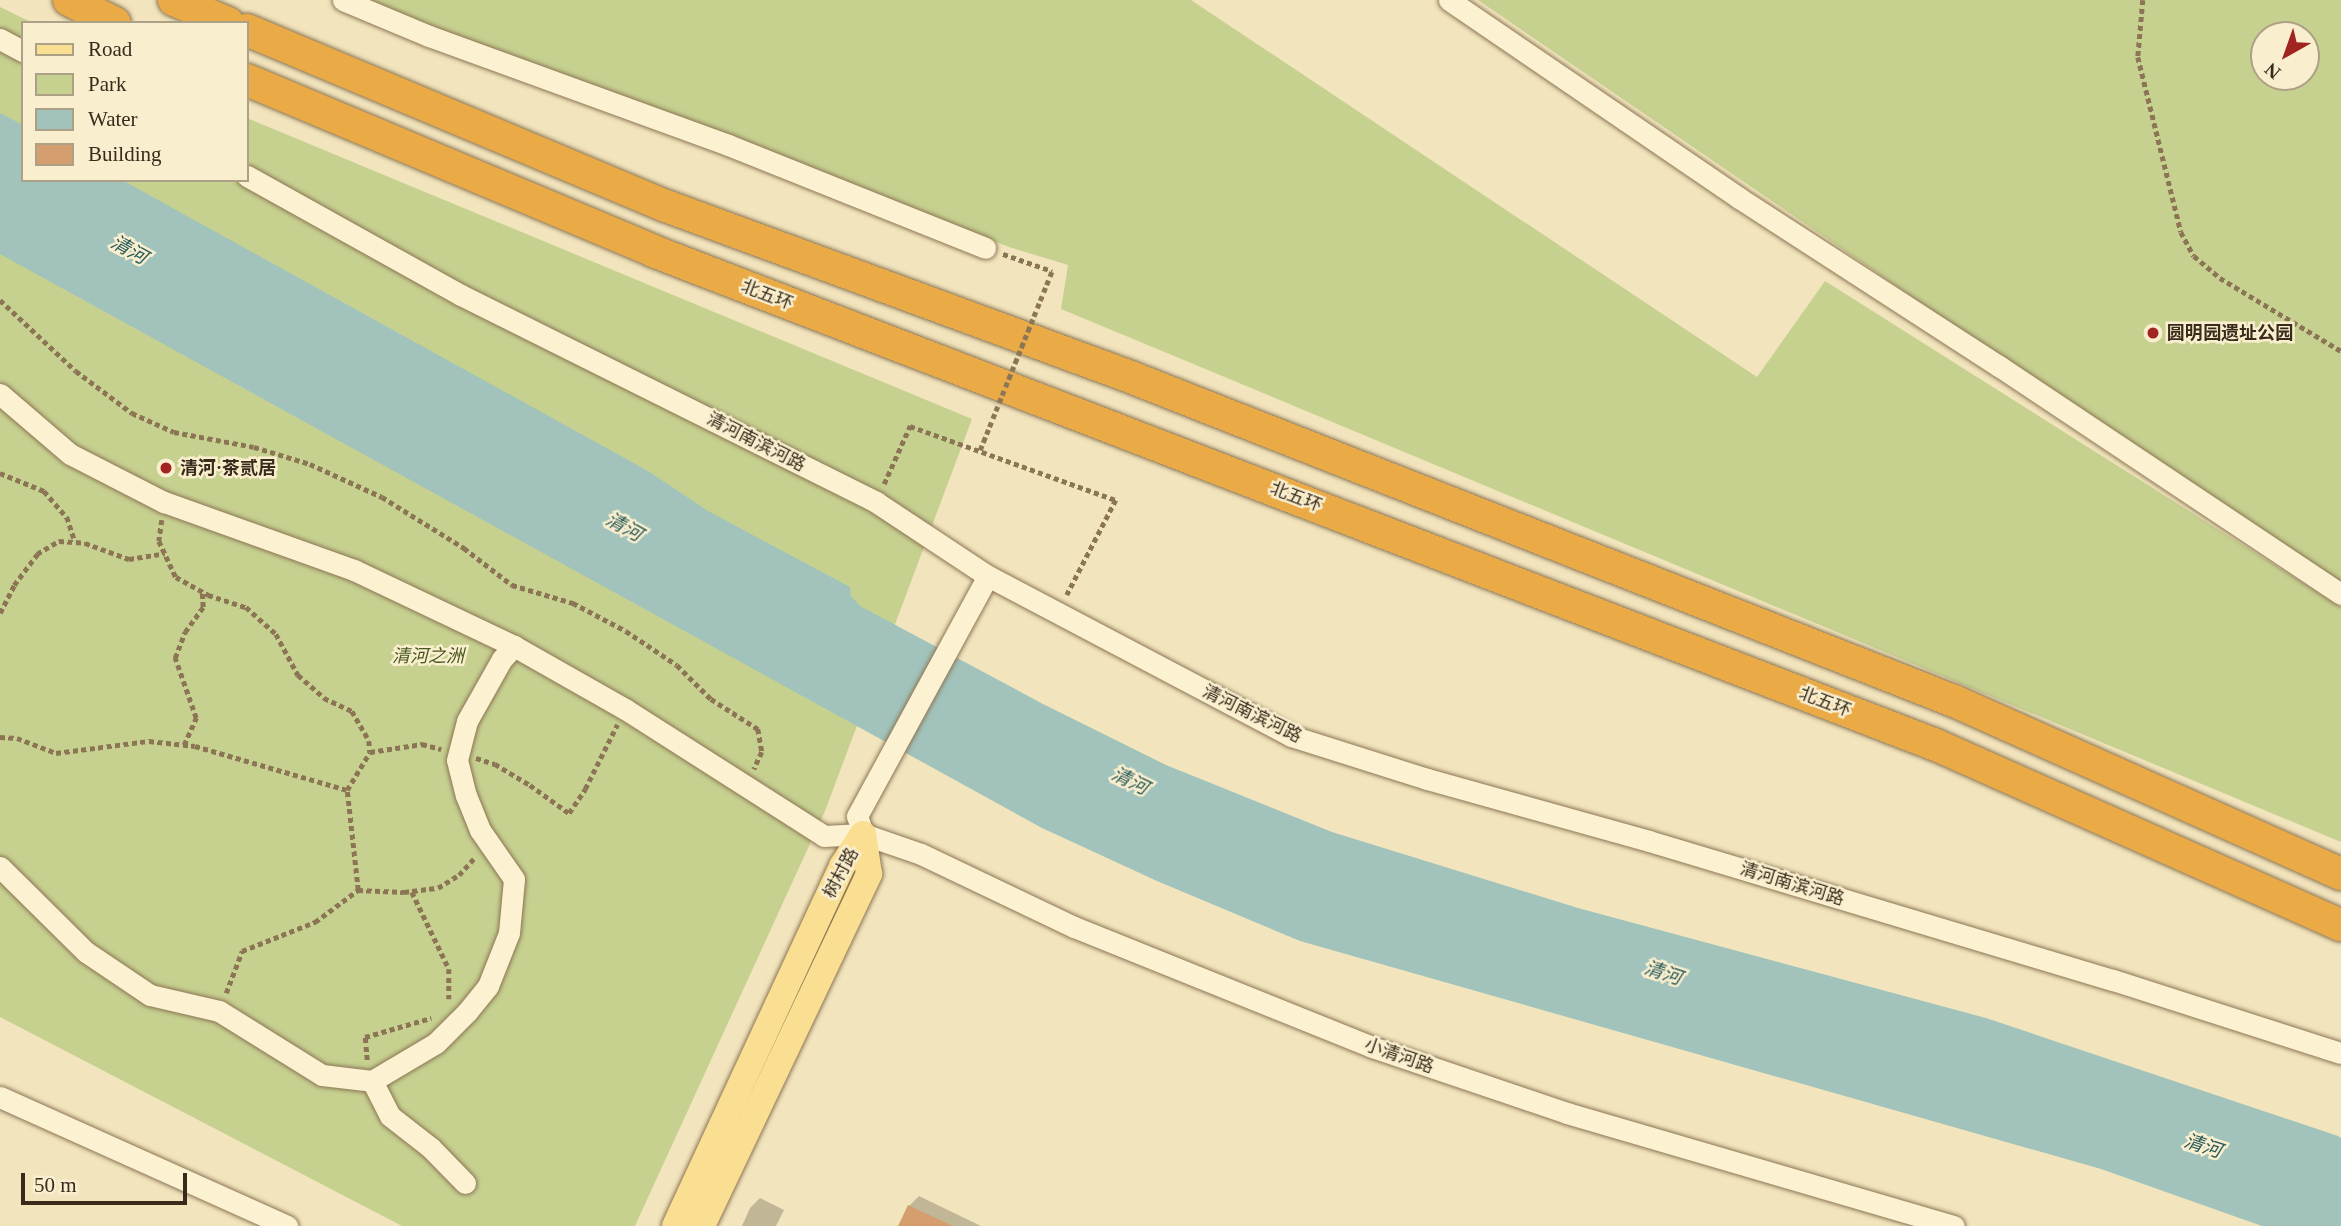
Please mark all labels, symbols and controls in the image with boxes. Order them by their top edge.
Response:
legend [21,21,248,182]
north arrow [2250,21,2320,91]
text: Road [88,37,132,61]
text: N [2260,58,2284,83]
text: Park [88,72,127,96]
text: Water [88,107,138,131]
text: Building [88,142,162,166]
water label: 清河 [107,231,151,269]
street label: 北五环 [738,275,796,315]
place label: 圆明园遗址公园 [2167,322,2293,344]
marker: 圆明园遗址公园 [2145,325,2161,341]
street label: 清河南滨河路 [703,408,809,476]
place label: 清河·茶贰居 [180,457,276,479]
marker: 清河·茶贰居 [158,460,174,476]
street label: 北五环 [1267,477,1325,517]
water label: 清河 [602,508,646,546]
park label: 清河之洲 [392,645,464,667]
street label: 清河南滨河路 [1199,681,1305,747]
street label: 北五环 [1796,682,1854,722]
water label: 清河 [1108,762,1152,800]
street label: 树村路 [819,844,863,902]
street label: 清河南滨河路 [1737,858,1847,910]
water label: 清河 [1641,956,1685,990]
street label: 小清河路 [1361,1034,1437,1078]
water label: 清河 [2181,1129,2225,1163]
scale bar [24,1160,191,1204]
text: 50 m [34,1173,77,1197]

